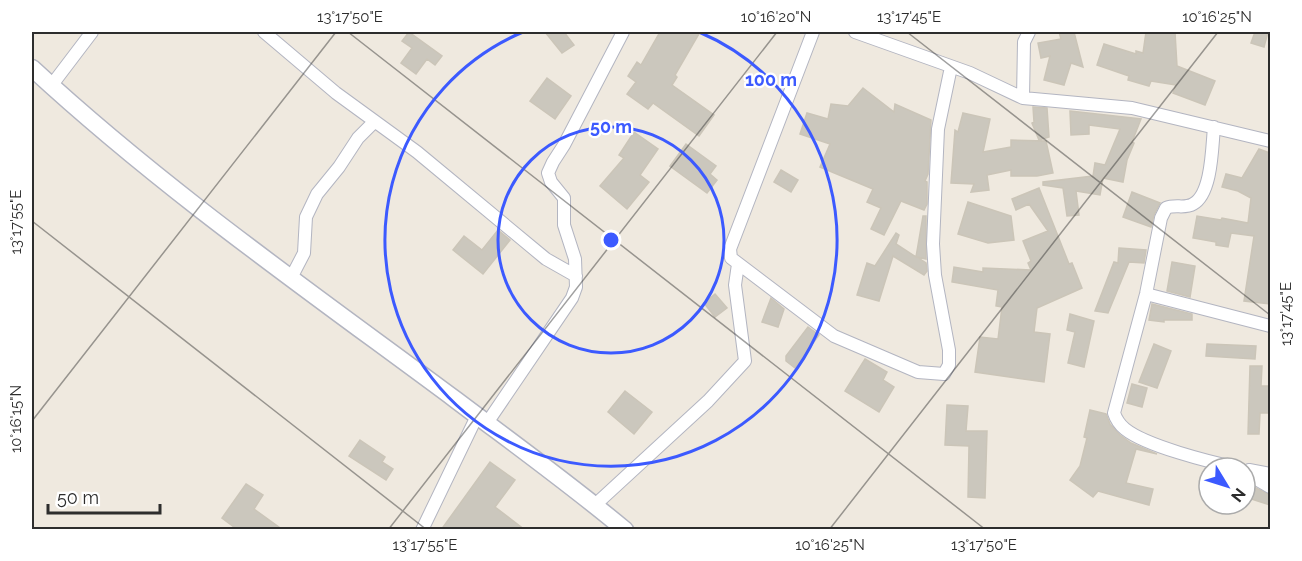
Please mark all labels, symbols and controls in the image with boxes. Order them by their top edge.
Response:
text: 13°17'50"E [317,8,383,26]
text: 10°16'20"N [741,8,811,26]
text: 13°17'45"E [877,8,941,26]
text: 10°16'25"N [1182,8,1252,26]
text: 100 m [745,69,797,90]
text: 50 m [590,116,632,137]
text: 13°17'55"E [7,190,25,254]
centre of rings [601,230,621,250]
text: 13°17'45"E [1277,282,1295,346]
text: 10°16'15"N [7,385,25,453]
north arrow [1197,456,1257,516]
scale bar [48,477,160,515]
text: N [1227,484,1250,506]
text: 50 m [57,487,99,508]
text: 13°17'55"E [393,536,457,554]
text: 10°16'25"N [795,536,865,554]
text: 13°17'50"E [951,536,1017,554]

